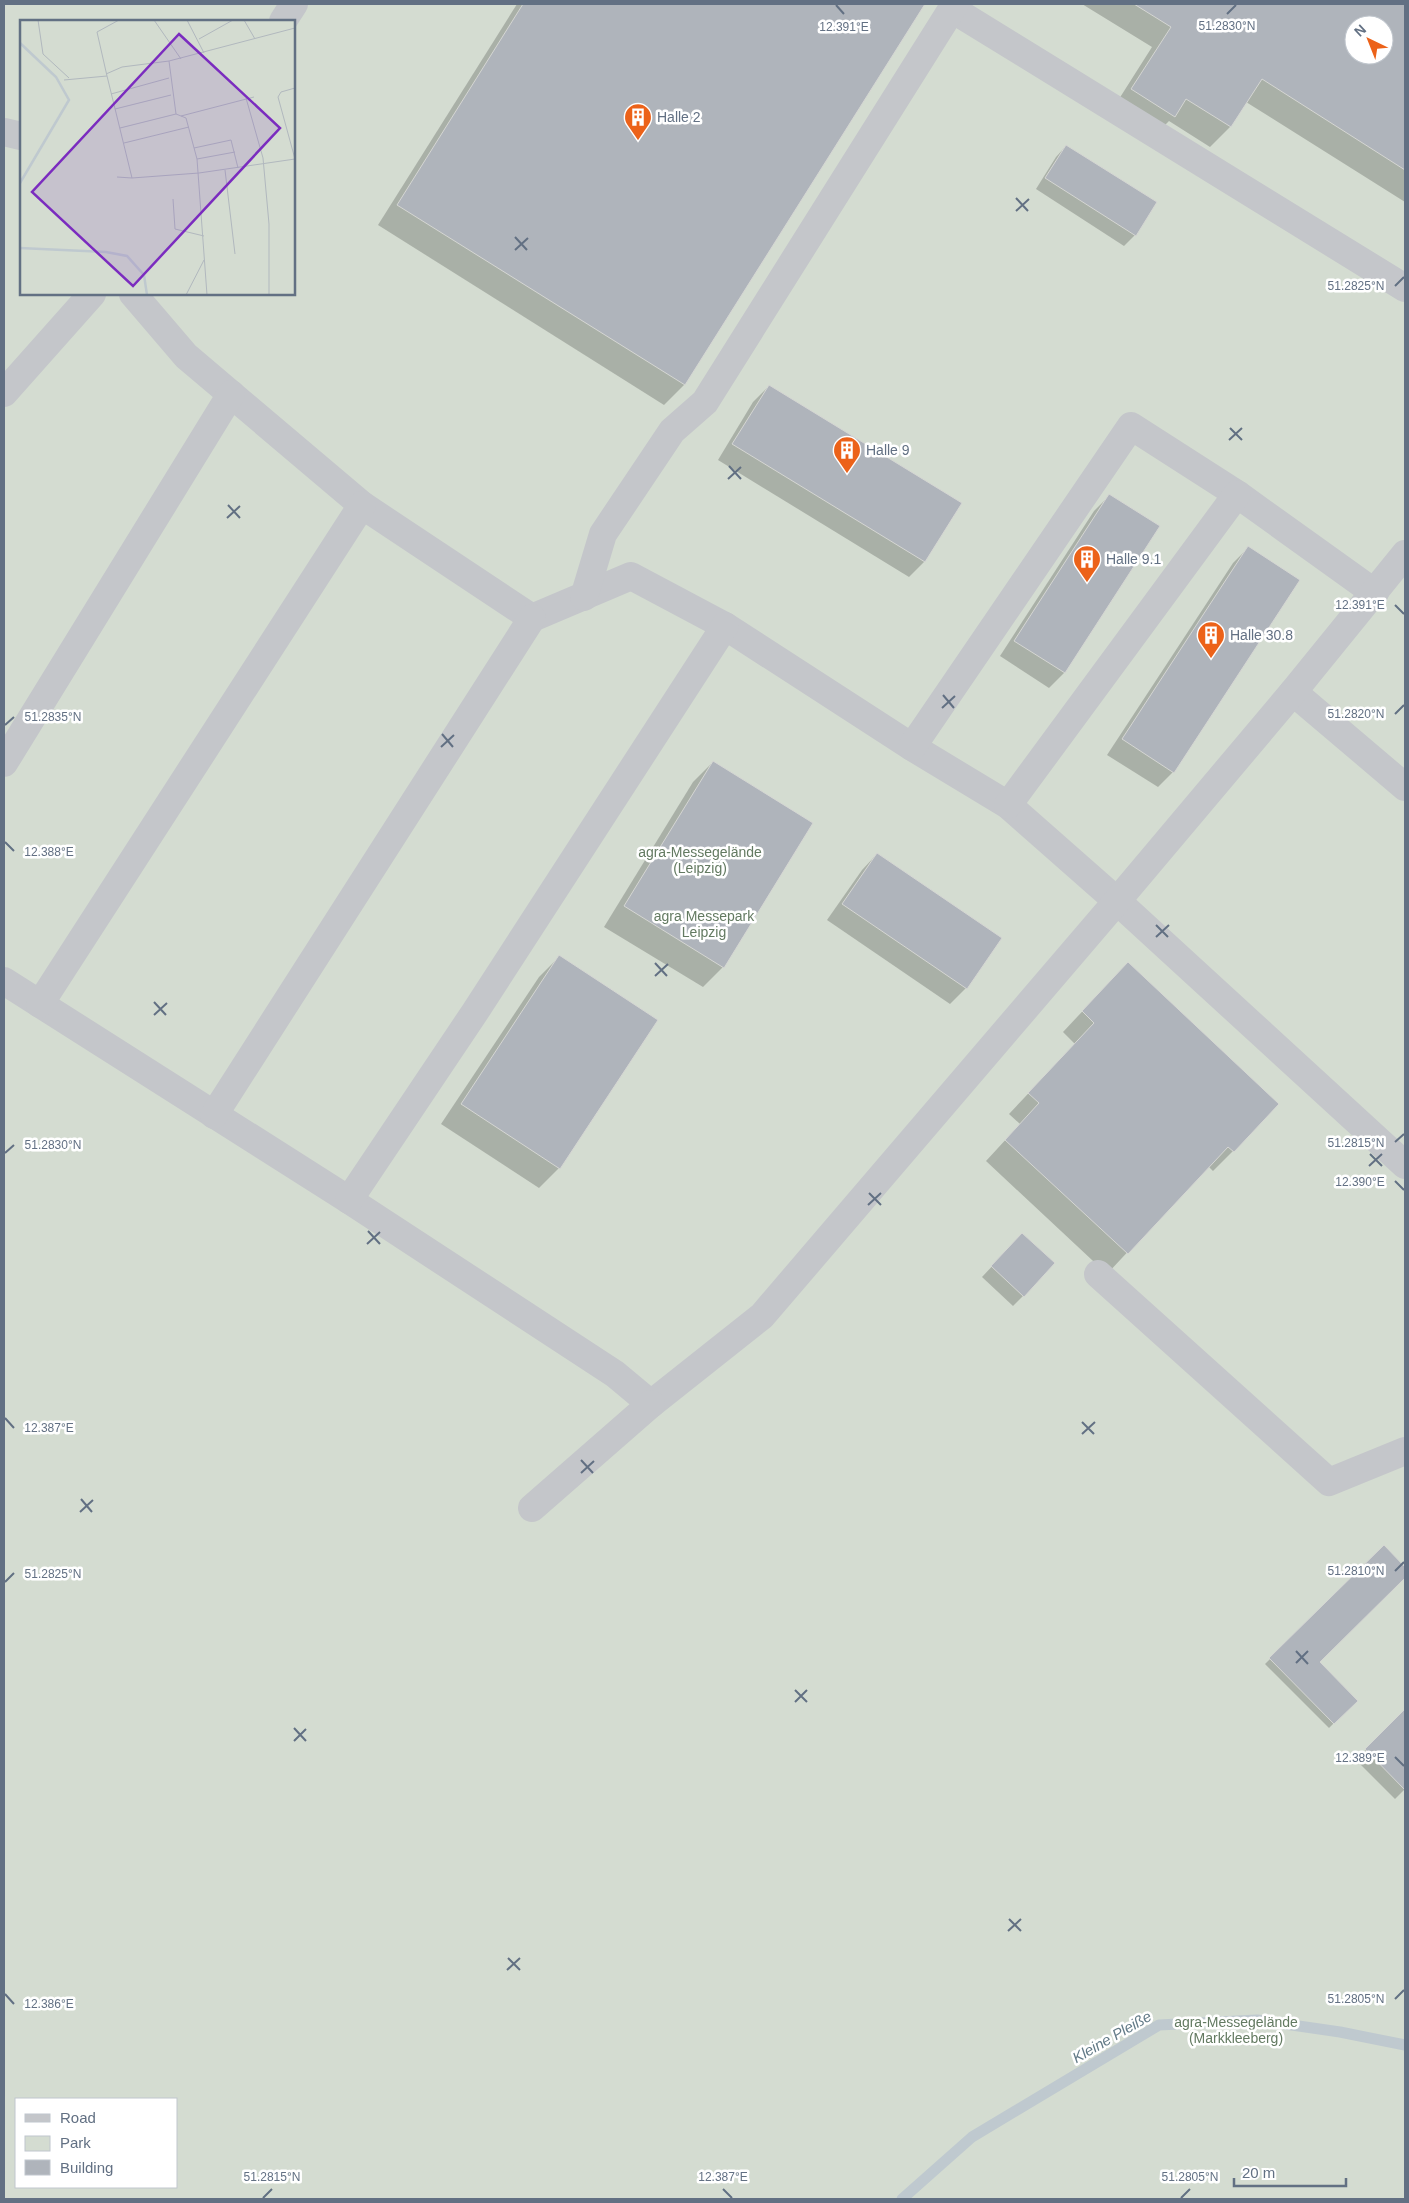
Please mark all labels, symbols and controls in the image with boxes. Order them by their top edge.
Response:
north arrow [1344,15,1394,65]
text: 51.2830°N [1199,19,1255,33]
inset map [20,20,295,295]
text: 12.391°E [819,20,869,34]
text: N [1351,21,1369,40]
building icon: Halle 2 [623,102,653,141]
place label: Halle 2 [657,109,701,125]
text: 51.2825°N [1328,279,1384,293]
building icon: Halle 9 [832,435,862,474]
place label: Halle 9 [866,442,910,458]
building icon: Halle 9.1 [1072,544,1102,583]
place label: Halle 9.1 [1106,551,1161,567]
text: 12.391°E [1335,598,1385,612]
building icon: Halle 30.8 [1196,620,1226,659]
place label: Halle 30.8 [1230,627,1293,643]
text: 51.2820°N [1328,707,1384,721]
text: 51.2835°N [25,710,81,724]
park label: agra-Messegelände (Leipzig) [638,844,762,876]
text: 12.388°E [24,845,74,859]
park label: agra Messepark Leipzig [654,908,755,940]
text: 51.2815°N [1328,1136,1384,1150]
text: 51.2830°N [25,1138,81,1152]
text: 12.390°E [1335,1175,1385,1189]
text: 12.387°E [24,1421,74,1435]
text: 51.2810°N [1328,1564,1384,1578]
text: 51.2825°N [25,1567,81,1581]
text: 12.389°E [1335,1751,1385,1765]
text: 51.2805°N [1328,1992,1384,2006]
text: 12.386°E [24,1997,74,2011]
water label: Kleine Pleiße [1069,2007,1154,2066]
park label: agra-Messegelände (Markkleeberg) [1174,2014,1298,2046]
legend [15,2098,178,2188]
text: Road [60,2109,96,2126]
text: Park [60,2134,91,2151]
scale bar [1234,2156,1346,2188]
text: Building [60,2159,113,2176]
text: 20 m [1242,2164,1275,2181]
text: 51.2815°N [244,2170,300,2184]
text: 12.387°E [698,2170,748,2184]
text: 51.2805°N [1162,2170,1218,2184]

